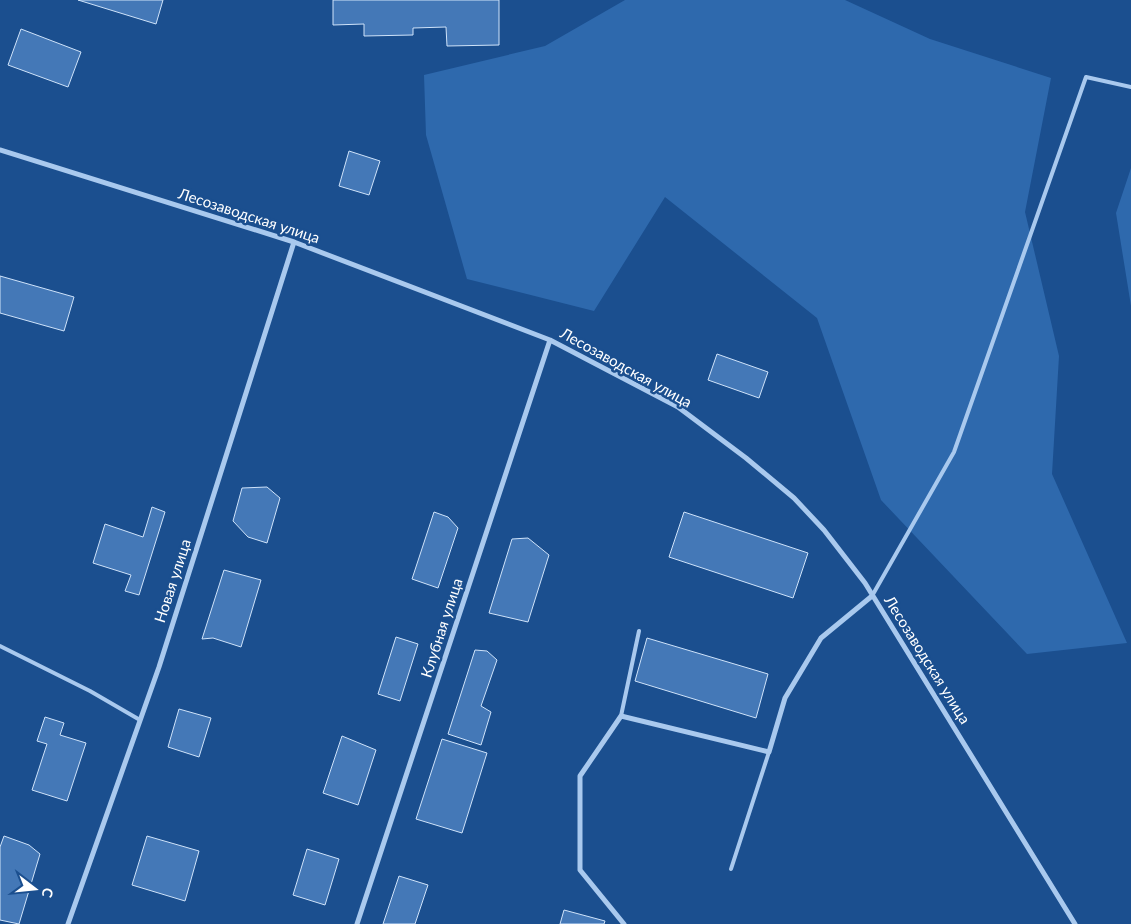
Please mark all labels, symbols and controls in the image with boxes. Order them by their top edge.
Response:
street label: Лесозаводская улица [175,183,322,246]
street label: Лесозаводская улица [557,323,695,411]
street label: Новая улица [150,537,194,625]
street label: Клубная улица [417,576,466,680]
street label: Лесозаводская улица [881,591,975,727]
north arrow [10,864,60,914]
text: С [38,886,57,900]

